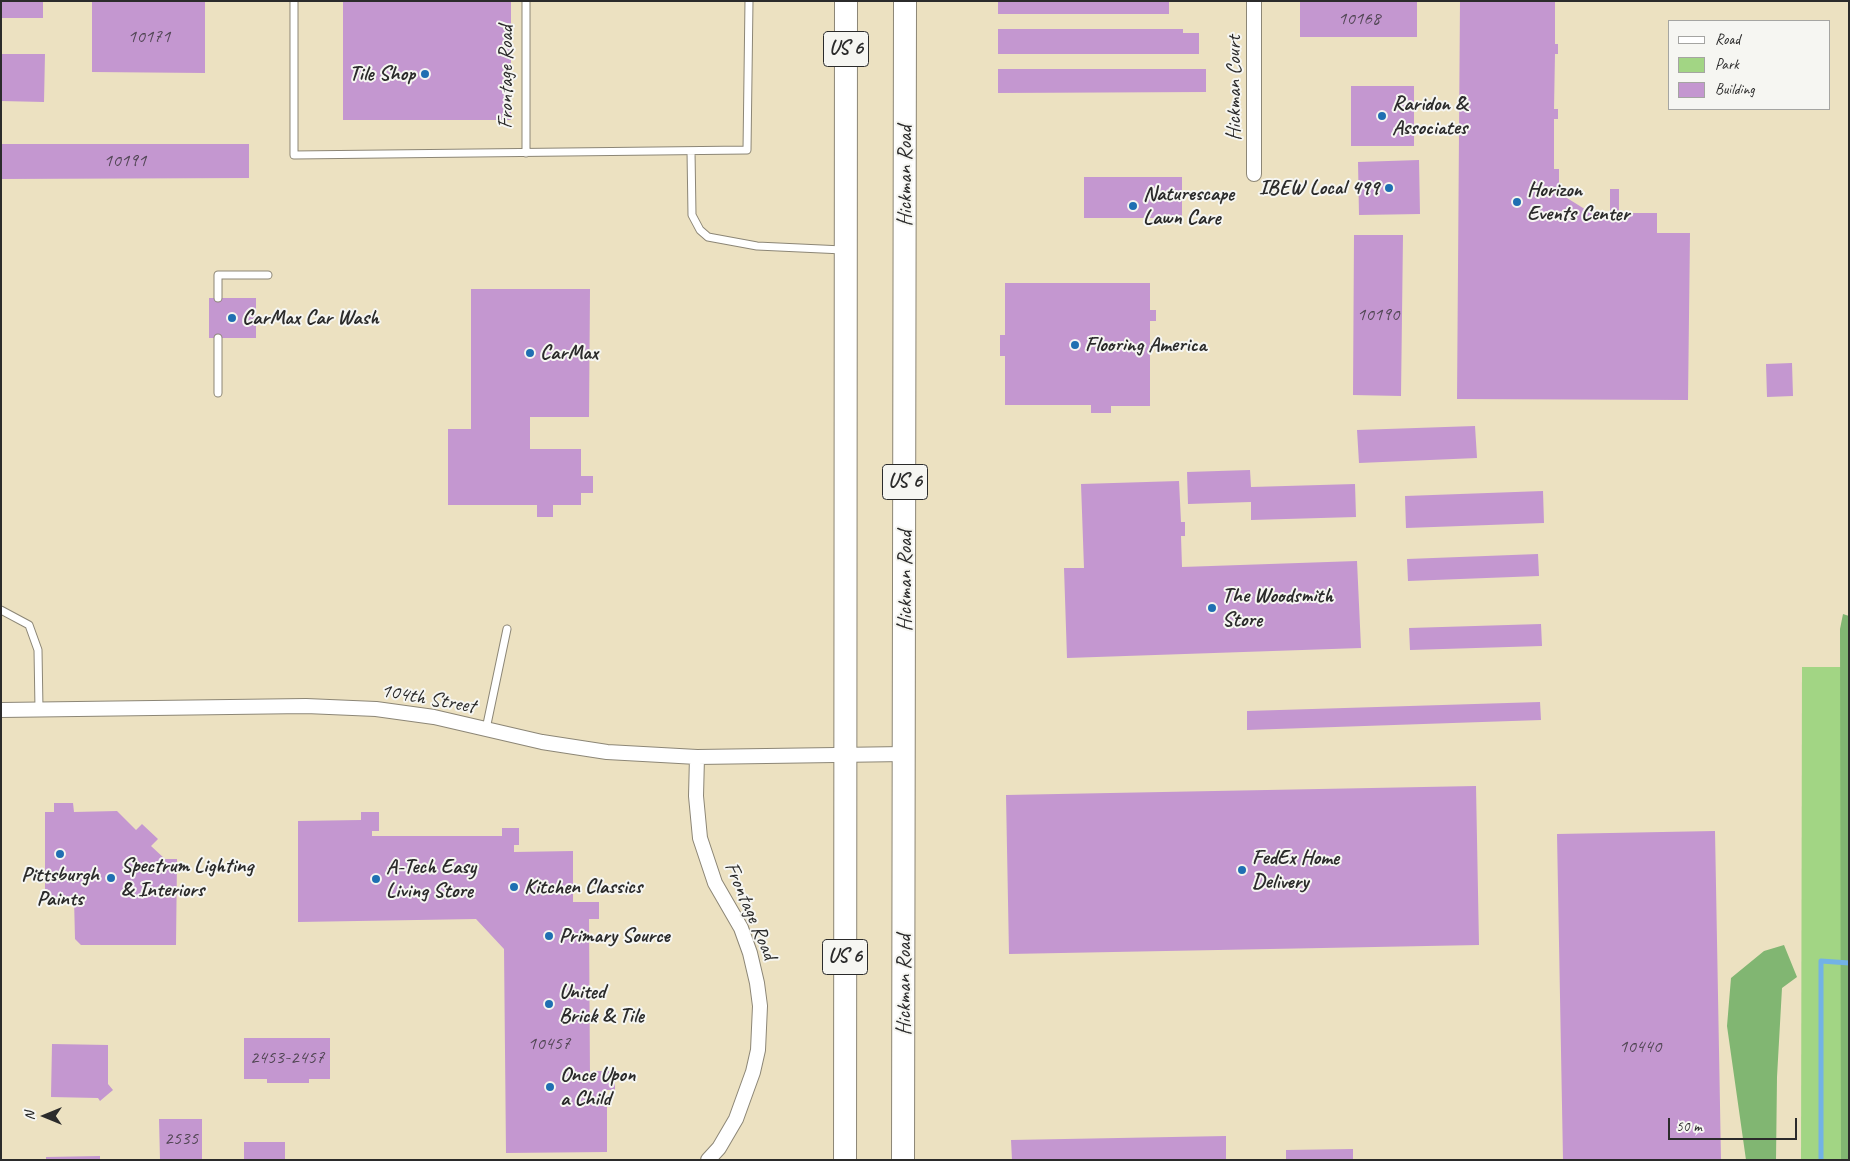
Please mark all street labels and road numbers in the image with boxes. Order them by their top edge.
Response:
street label: Frontage Road [493,25,519,129]
road number: US 6 [824,32,868,66]
street label: Hickman Court [1221,35,1247,141]
street label: Hickman Road [892,126,918,226]
road number: US 6 [882,464,928,500]
street label: Hickman Road [892,531,918,631]
street label: 104th Street [379,678,477,720]
street label: Frontage Road [718,858,782,964]
street label: Hickman Road [891,935,917,1035]
road number: US 6 [822,940,868,974]

